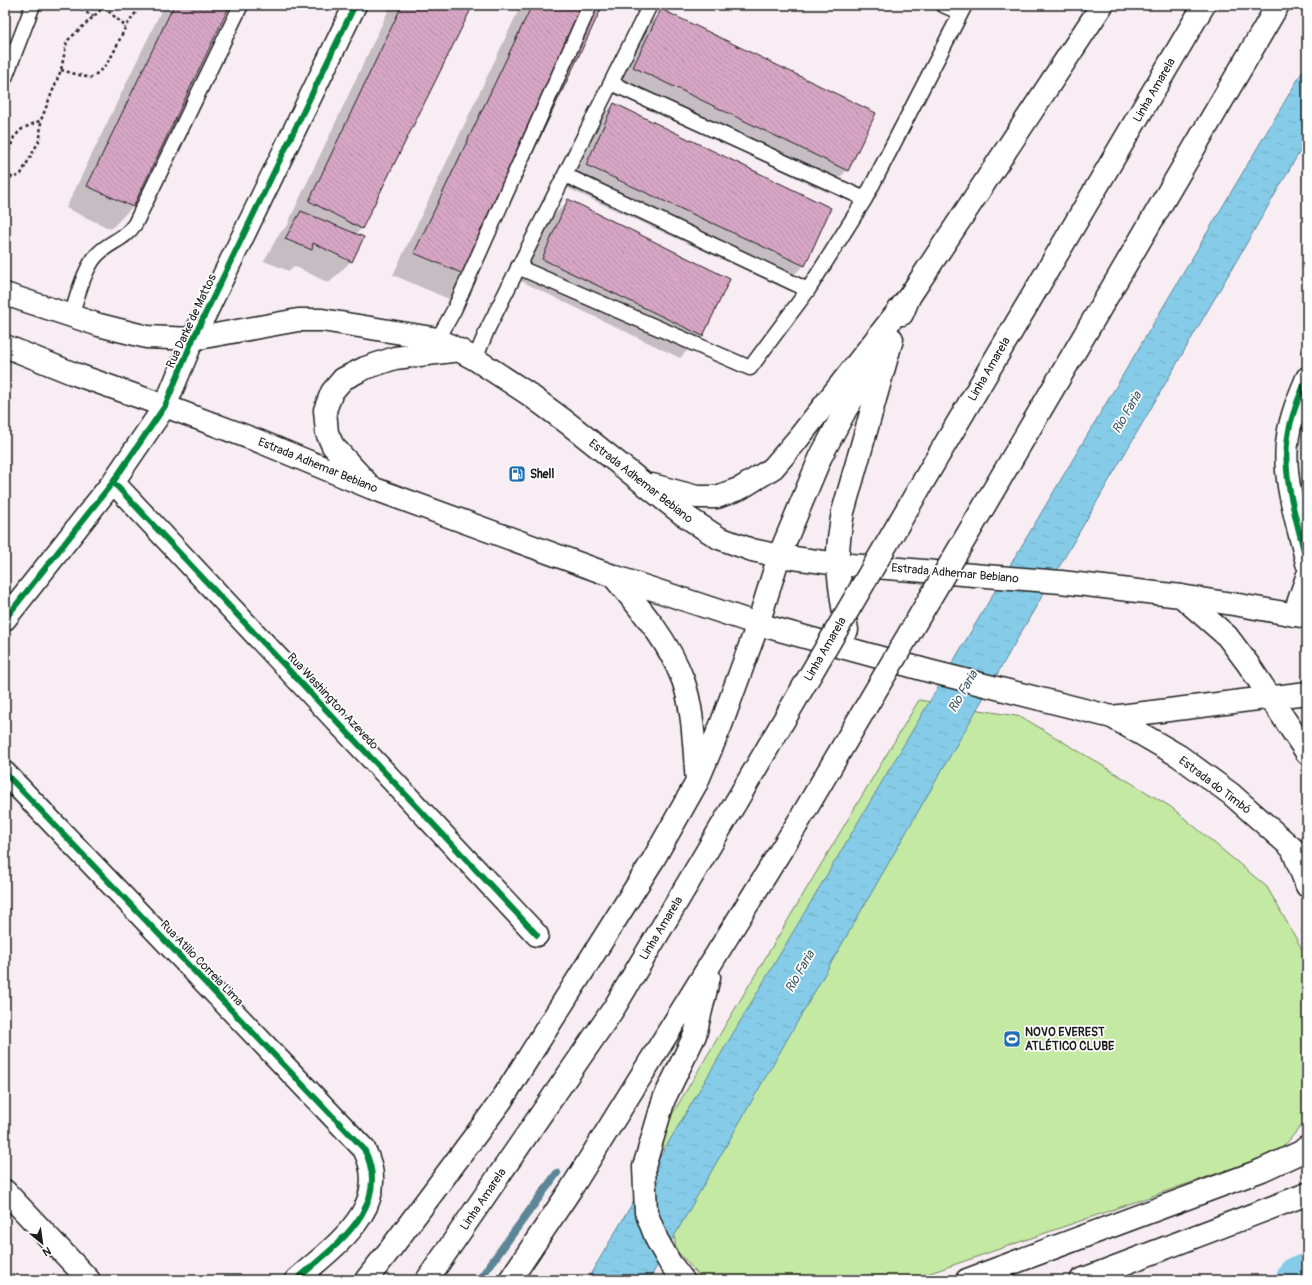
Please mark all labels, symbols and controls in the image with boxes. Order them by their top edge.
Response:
street label: Linha Amarela [1130,55,1179,125]
street label: Rua Darke de Mattos [163,271,220,371]
street label: Linha Amarela [965,334,1014,404]
water label: Rio Faria [1109,388,1146,436]
street label: Estrada Adhemar Bebiano [256,435,380,497]
street label: Estrada Adhemar Bebiano [586,436,696,527]
fuel station icon: Shell [507,464,527,484]
place label: Shell [530,467,554,482]
street label: Estrada Adhemar Bebiano [891,560,1020,587]
street label: Linha Amarela [801,614,850,684]
street label: Rua Washington Azevedo [284,650,382,753]
water label: Rio Faria [945,667,982,715]
street label: Estrada do Timbó [1176,753,1254,818]
street label: Linha Amarela [637,893,687,963]
street label: Rua Atilio Correia Lima [157,917,247,1010]
water label: Rio Faria [782,947,819,995]
place label: NOVO EVEREST ATLÉTICO CLUBE [1025,1025,1115,1054]
sports icon: NOVO EVEREST ATLÉTICO CLUBE [1002,1029,1022,1049]
street label: Linha Amarela [457,1165,510,1233]
north arrow [22,1223,62,1263]
text: N [40,1244,53,1259]

